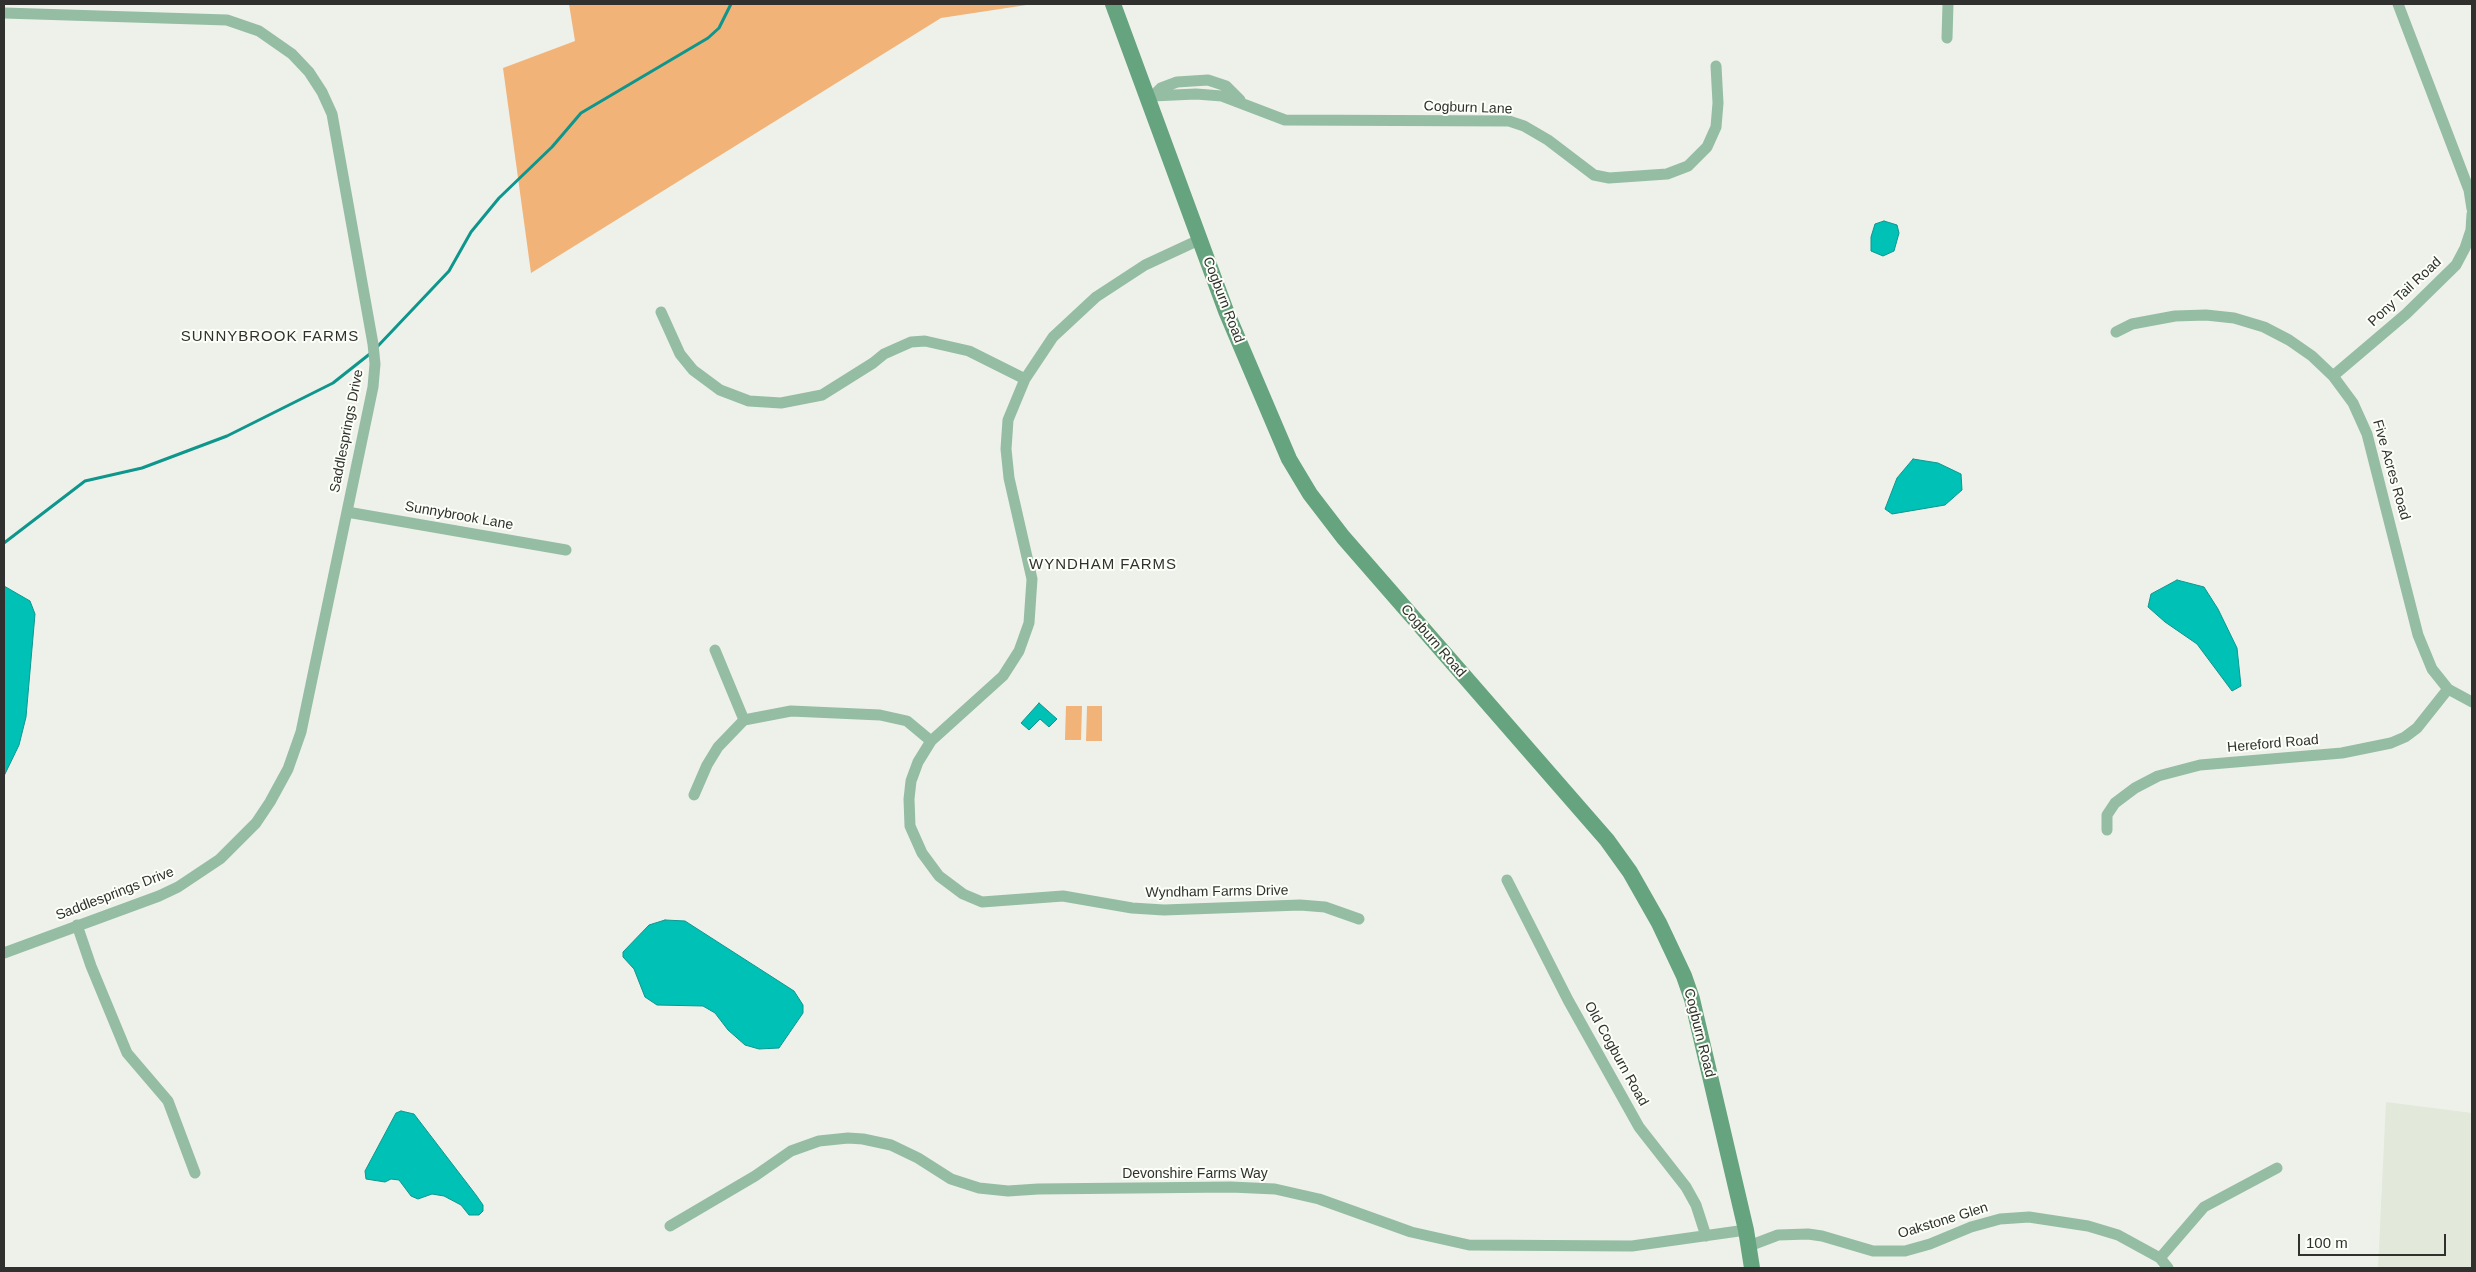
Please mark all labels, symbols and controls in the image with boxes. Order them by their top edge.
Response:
street label: Cogburn Lane [1423,98,1513,118]
street label: Cogburn Road [1199,254,1247,346]
street label: Pony Tail Road [2365,254,2445,330]
district label: SUNNYBROOK FARMS [179,328,361,346]
street label: Saddlesprings Drive [327,368,367,494]
street label: Five Acres Road [2369,418,2413,522]
street label: Sunnybrook Lane [403,498,515,534]
district label: WYNDHAM FARMS [1027,556,1179,574]
street label: Cogburn Road [1397,601,1469,681]
street label: Hereford Road [2227,732,2319,756]
street label: Saddlesprings Drive [54,864,176,924]
street label: Wyndham Farms Drive [1145,882,1289,902]
street label: Cogburn Road [1680,987,1718,1079]
street label: Old Cogburn Road [1580,999,1652,1109]
street label: Devonshire Farms Way [1122,1166,1268,1182]
street label: Oakstone Glen [1896,1199,1990,1243]
scale bar [2301,1224,2448,1256]
text: 100 m [2306,1234,2348,1251]

